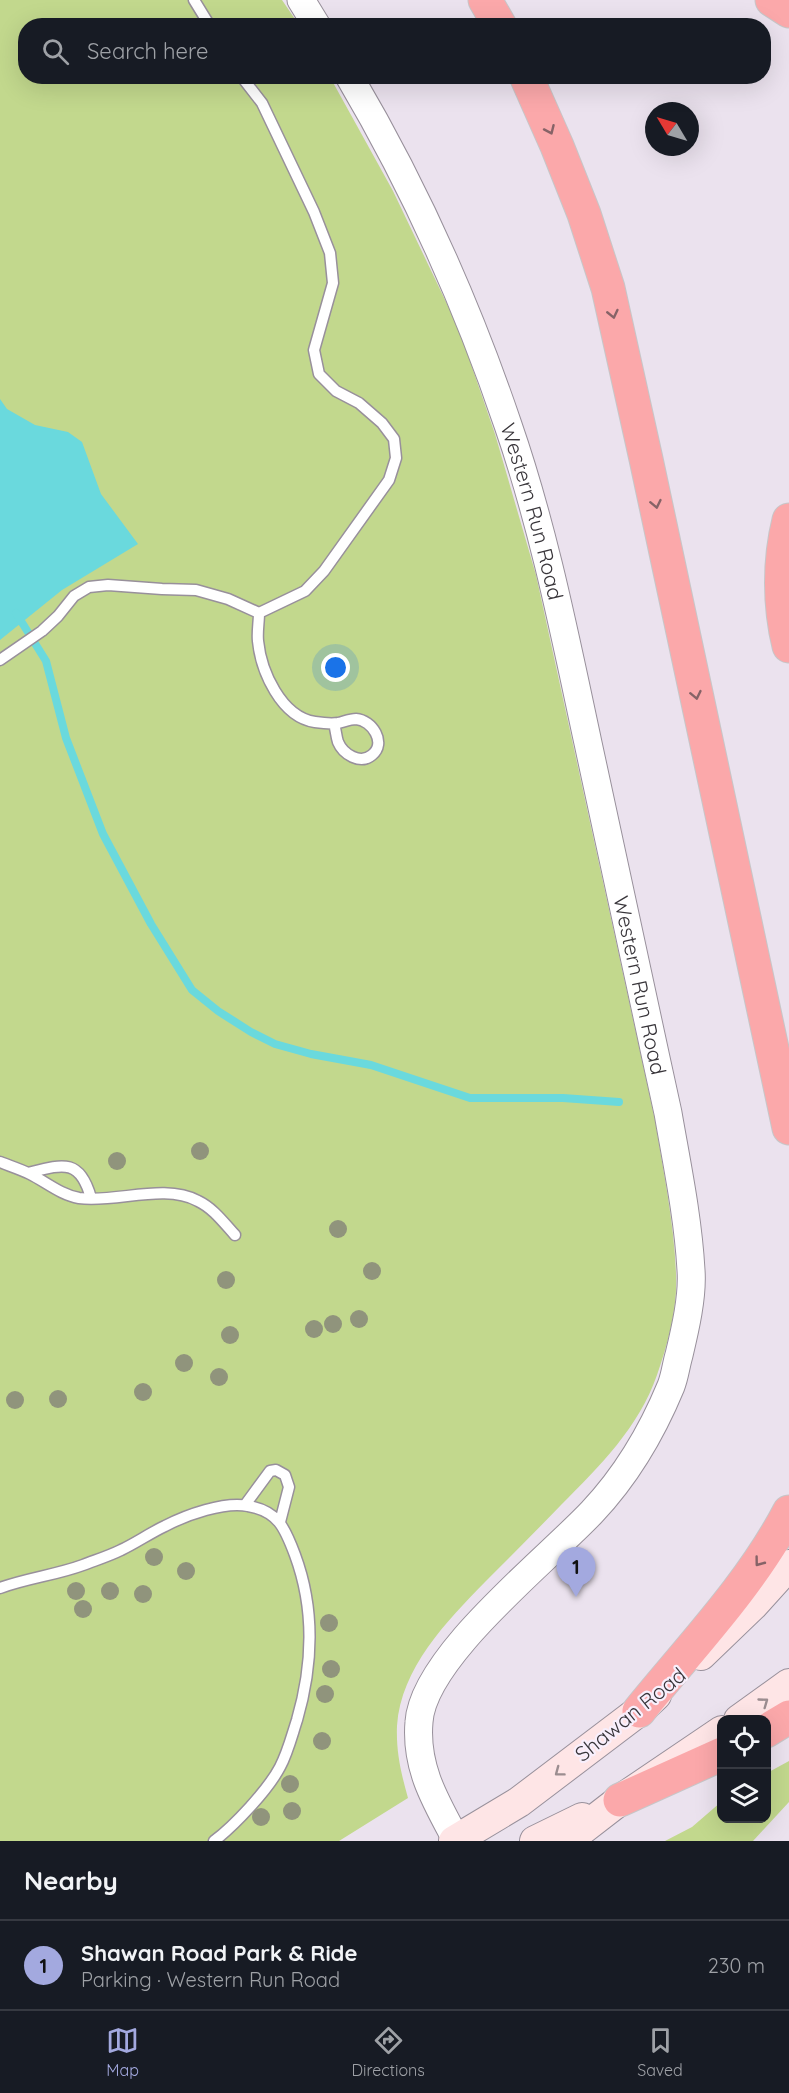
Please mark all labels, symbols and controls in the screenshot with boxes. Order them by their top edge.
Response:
search box [18,18,771,84]
icon: search [39,35,72,68]
text: Search here [87,37,208,65]
north arrow [645,102,699,156]
one-way arrow [542,123,554,134]
one-way arrow [606,309,619,319]
street label: Western Run Road [495,420,569,602]
one-way arrow [649,499,662,509]
your location [321,653,350,682]
one-way arrow [689,690,702,700]
street label: Western Run Road [608,893,672,1077]
pin: 1 [556,1548,596,1597]
one-way arrow [755,1556,766,1567]
street label: Shawan Road [569,1661,691,1767]
one-way arrow [758,1698,769,1709]
map controls [717,1715,771,1823]
button: locate [717,1715,771,1769]
one-way arrow [554,1765,565,1776]
button: layers [717,1769,771,1823]
text: Nearby [24,1864,118,1897]
text: Shawan Road Park & Ride [81,1939,357,1967]
text: 1 [40,1953,47,1978]
text: 230 m [708,1953,765,1978]
text: Parking · Western Run Road [81,1967,340,1992]
tab: Map [106,2024,139,2080]
tab: Directions [352,2024,425,2080]
tab: Saved [637,2024,683,2080]

